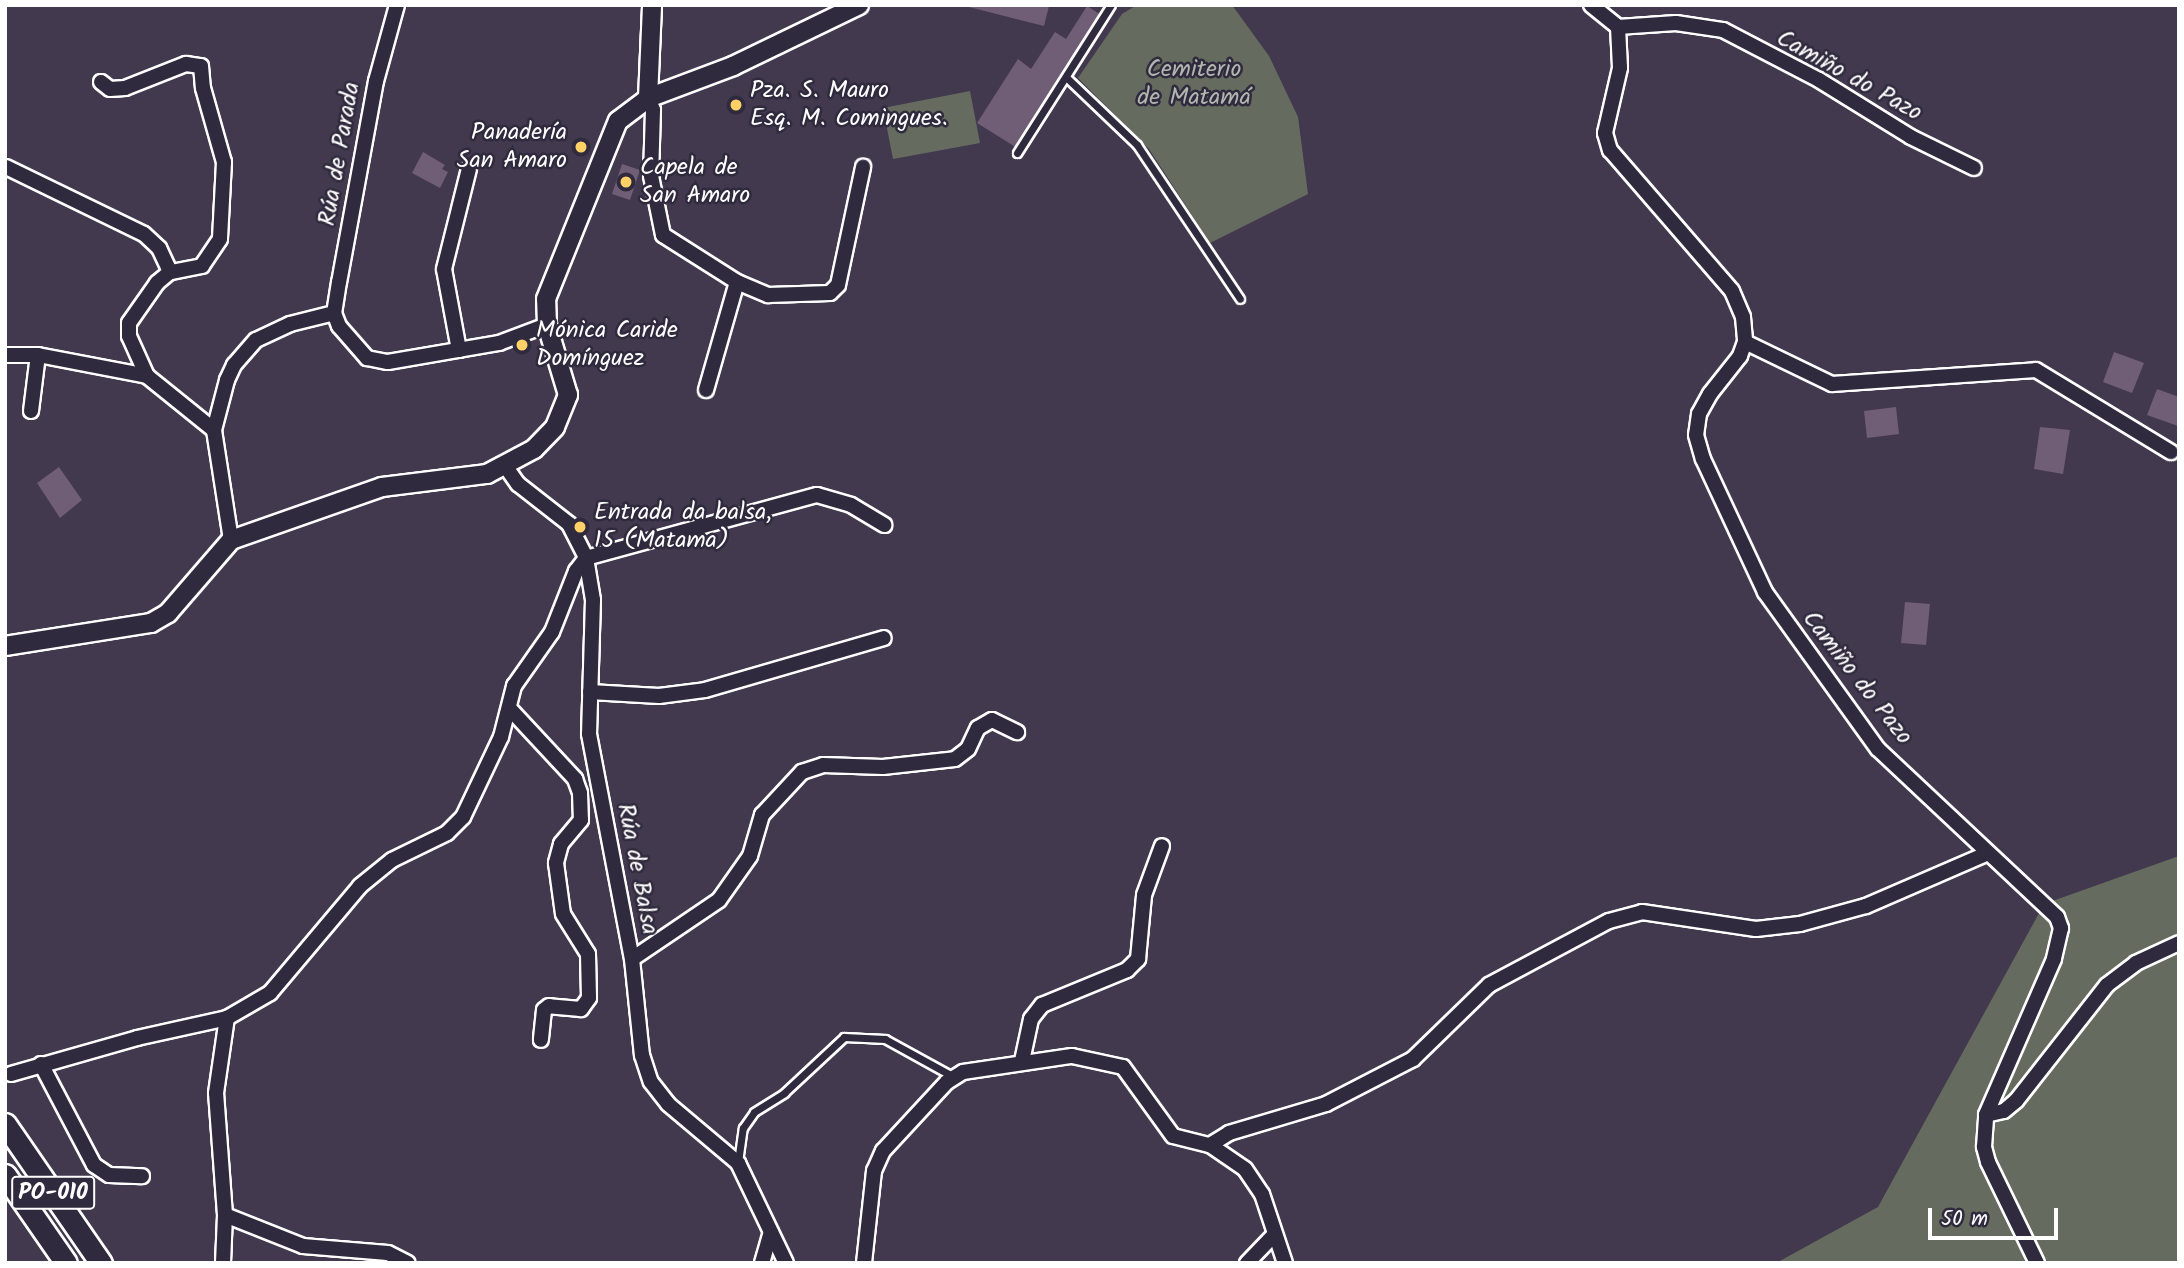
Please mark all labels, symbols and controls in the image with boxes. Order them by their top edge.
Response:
street label: Camiño do Pazo [1771,24,1927,128]
park label: Cemiterio de Matamá [1137,56,1251,112]
place label: Pza. S. Mauro Esq. M. Comingues. [750,77,948,133]
street label: Rúa de Parada [313,80,367,228]
marker: Pza. S. Mauro Esq. M. Comingues. [728,97,744,113]
place label: Panadería San Amaro [457,119,567,175]
marker: Panadería San Amaro [573,139,589,155]
place label: Capela de San Amaro [640,154,750,210]
marker: Capela de San Amaro [618,174,634,190]
place label: Mónica Caride Domínguez [536,317,678,373]
marker: Mónica Caride Domínguez [514,337,530,353]
place label: Entrada da balsa, 15 (Matama) [594,499,772,555]
marker: Entrada da balsa, 15 (Matama) [572,519,588,535]
street label: Camiño do Pazo [1796,605,1918,751]
street label: Rúa de Balsa [610,801,664,937]
road number: PO-010 [11,1174,95,1212]
scale bar [1932,1194,2062,1238]
text: 50 m [1941,1203,1988,1236]

